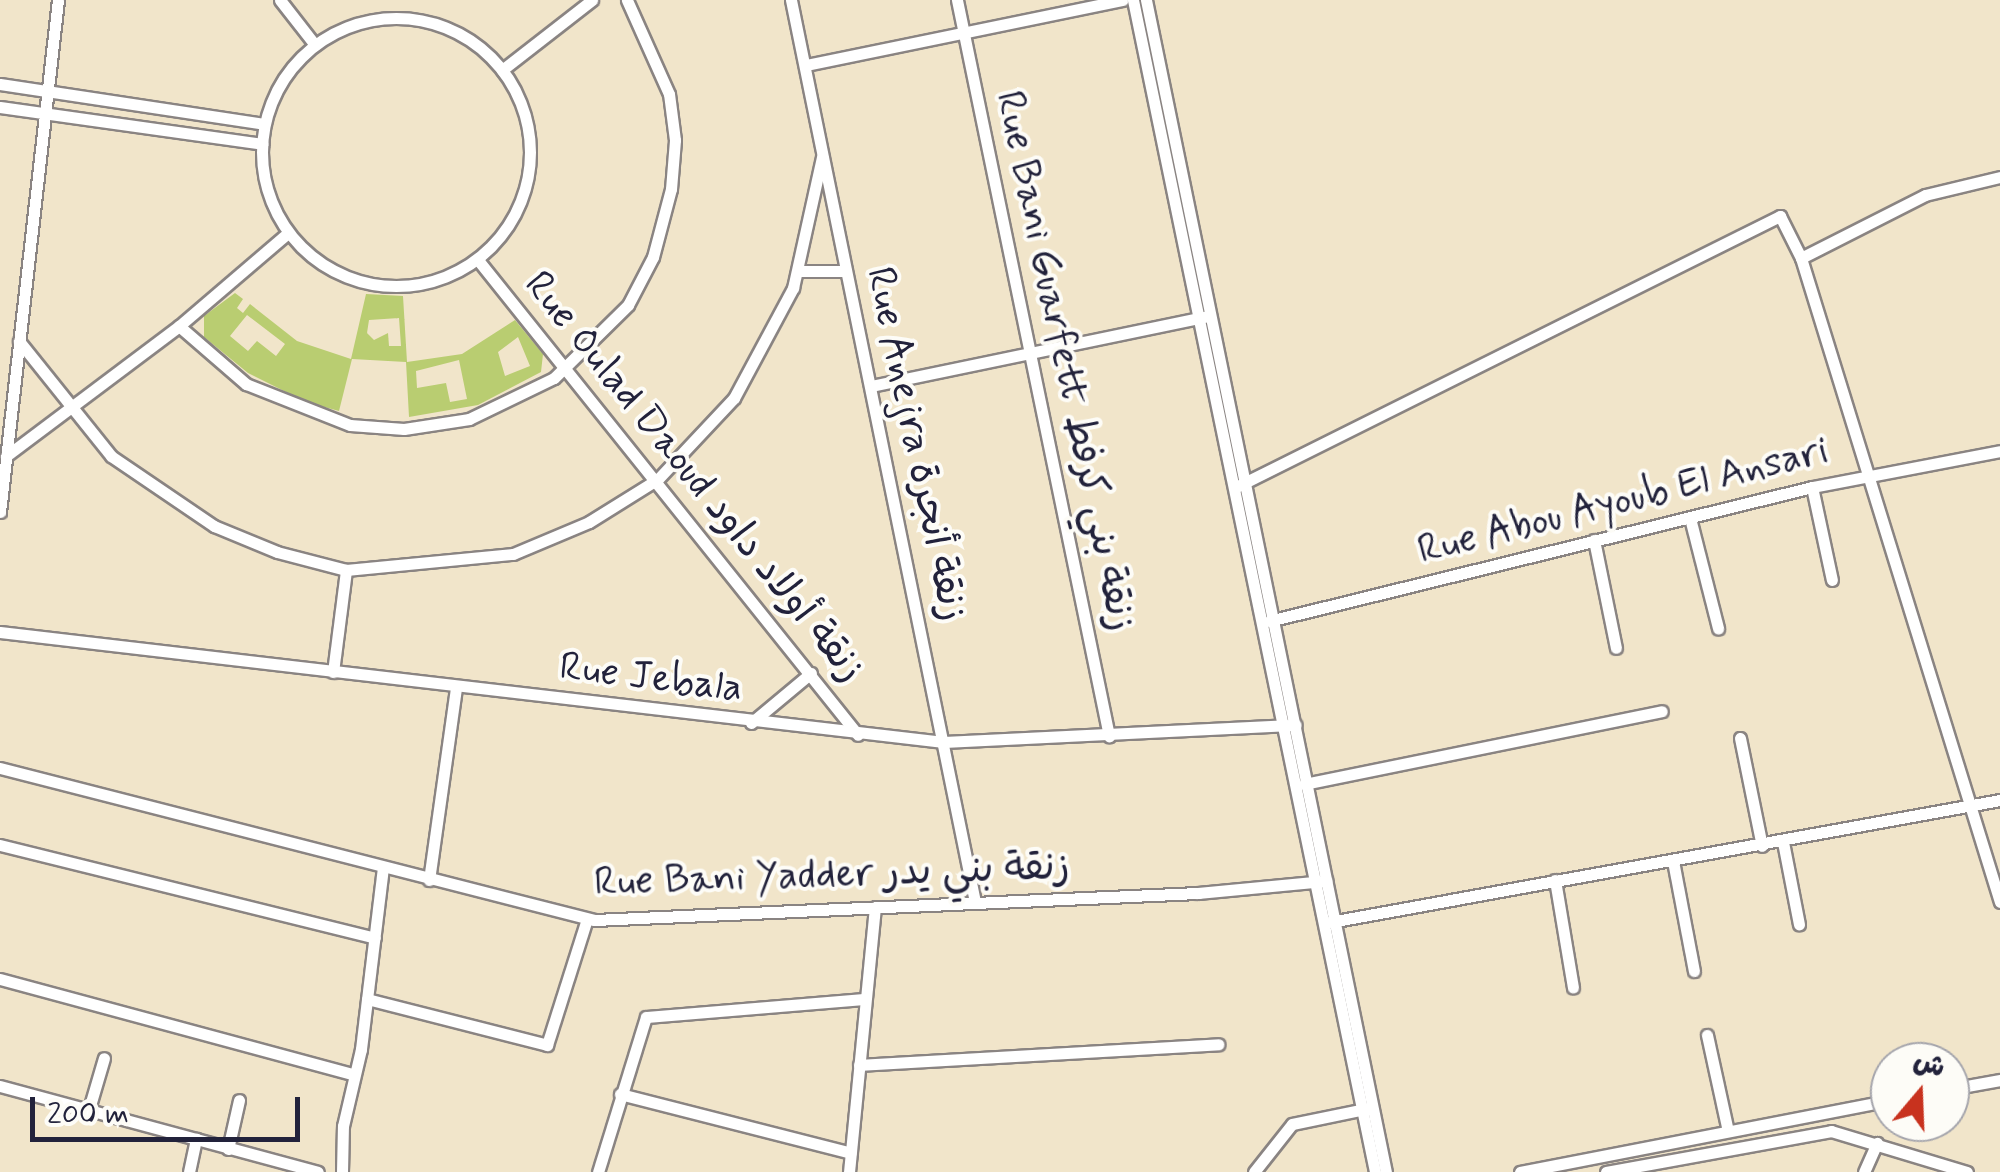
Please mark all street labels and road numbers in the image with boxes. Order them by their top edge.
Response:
street label: Rue Bani Guarfett زنقة بني كرفط [985,90,1145,632]
street label: Rue Anejra زنقة أنجرة [855,261,977,627]
street label: Rue Oulad Daoud زنقة أولاد داود [513,262,875,692]
street label: Rue Abou Ayoub El Ansari [1405,425,1841,577]
street label: Rue Jebala [555,643,747,713]
street label: Rue Bani Yadder زنقة بني يدر [592,843,1072,907]

